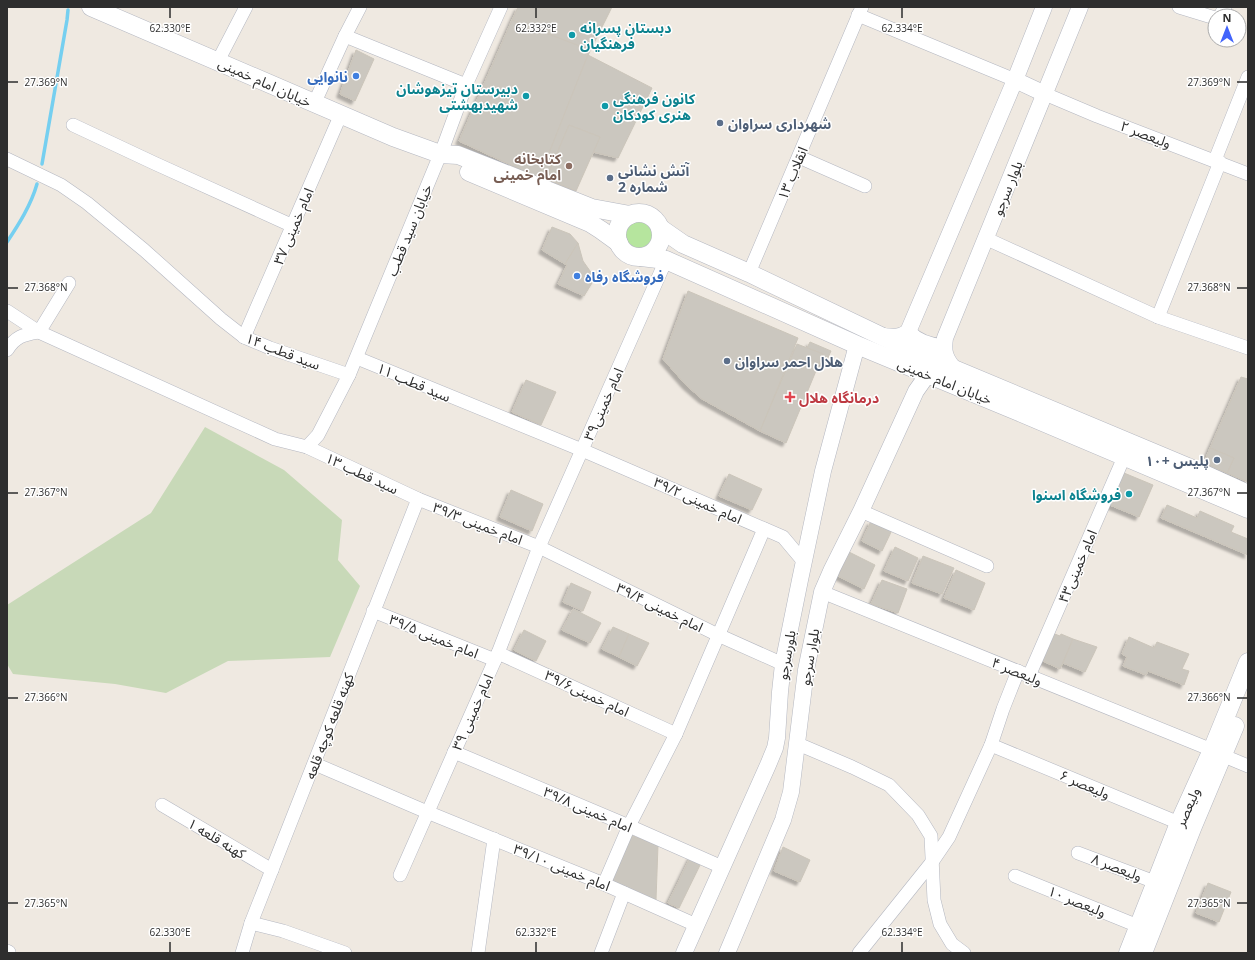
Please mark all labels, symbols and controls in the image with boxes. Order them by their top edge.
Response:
north arrow [1207,8,1247,48]
text: N [1223,10,1231,25]
place label: دبستان پسرانه فرهنگیان [580,18,671,53]
text: 62.330°E [149,21,191,35]
text: 62.332°E [515,21,557,35]
text: 62.334°E [881,21,923,35]
marker: دبستان پسرانه فرهنگیان [567,30,577,40]
street label: خیابان امام خمینی [214,53,315,113]
place label: نانوایی [307,67,348,86]
marker: نانوایی [351,71,361,81]
text: 27.369°N [24,75,68,89]
text: 27.369°N [1187,75,1231,89]
place label: دبیرستان تیزهوشان شهیدبهشتی [396,79,518,114]
place label: کانون فرهنگی هنری کودکان [613,89,696,124]
marker: دبیرستان تیزهوشان شهیدبهشتی [521,91,531,101]
marker: کانون فرهنگی هنری کودکان [600,101,610,111]
place label: شهرداری سراوان [728,114,831,133]
street label: ولیعصر ۲ [1118,116,1174,152]
marker: شهرداری سراوان [715,118,725,128]
street label: انقلاب ۱۳ [772,144,812,202]
place label: کتابخانه امام خمینی [493,149,562,186]
street label: بلوار سرجو [987,158,1027,218]
marker: کتابخانه امام خمینی [564,161,574,171]
place label: آتش نشانی شماره 2 [618,161,690,196]
marker: آتش نشانی شماره 2 [605,173,615,183]
street label: خیابان سید قطب [382,181,436,279]
street label: امام خمینی ۳۷ [268,185,320,268]
place label: فروشگاه رفاه [585,267,664,286]
marker: فروشگاه رفاه [572,271,582,281]
text: 27.368°N [24,280,68,294]
text: 27.368°N [1187,280,1231,294]
street label: سید قطب ۱۴ [243,328,323,374]
place label: هلال احمر سراوان [735,352,843,371]
street label: خیابان امام خمینی [894,353,995,410]
marker: هلال احمر سراوان [722,356,732,366]
street label: سید قطب ۱۱ [374,358,454,406]
street label: امام خمینی۳۹ [578,365,629,444]
place label: درمانگاه هلال [799,388,879,407]
marker: درمانگاه هلال [784,391,796,403]
street label: سید قطب ۱۳ [322,448,402,498]
place label: پلیس +۱۰ [1146,451,1209,470]
marker: پلیس +۱۰ [1212,455,1222,465]
street label: امام خمینی ۳۹/۲ [650,472,745,530]
text: 27.367°N [24,485,68,499]
place label: فروشگاه اسنوا [1032,485,1121,504]
text: 27.367°N [1187,485,1231,499]
marker: فروشگاه اسنوا [1124,489,1134,499]
street label: امام خمینی ۳۹/۳ [430,497,526,551]
street label: امام خمینی۴۳ [1053,526,1103,606]
street label: امام خمینی ۳۹/۴ [612,578,707,638]
street label: امام خمینی ۳۹/۵ [386,609,481,664]
street label: بلوار سرجو [795,627,823,687]
street label: بلورسرجو [772,628,800,681]
street label: ولیعصر ۴ [989,652,1045,690]
street label: امام خمینی۳۹/۶ [541,665,632,723]
street label: کهنه قلعه کوچه قلعه [300,670,359,782]
street label: امام خمینی ۳۹ [447,671,499,754]
text: 27.366°N [24,690,68,704]
text: 27.366°N [1187,690,1231,704]
street label: ولیعصر ۶ [1057,765,1113,803]
street label: امام خمینی ۳۹/۸ [540,782,635,838]
street label: ولیعصر [1170,784,1204,831]
street label: کهنه قلعه ۱ [185,813,250,863]
street label: امام خمینی ۳۹/۱۰ [510,839,613,897]
street label: ولیعصر ۸ [1089,849,1145,885]
street label: ولیعصر ۱۰ [1045,881,1109,921]
text: 27.365°N [24,896,68,910]
text: 27.365°N [1187,896,1231,910]
text: 62.330°E [149,925,191,939]
text: 62.332°E [515,925,557,939]
text: 62.334°E [881,925,923,939]

